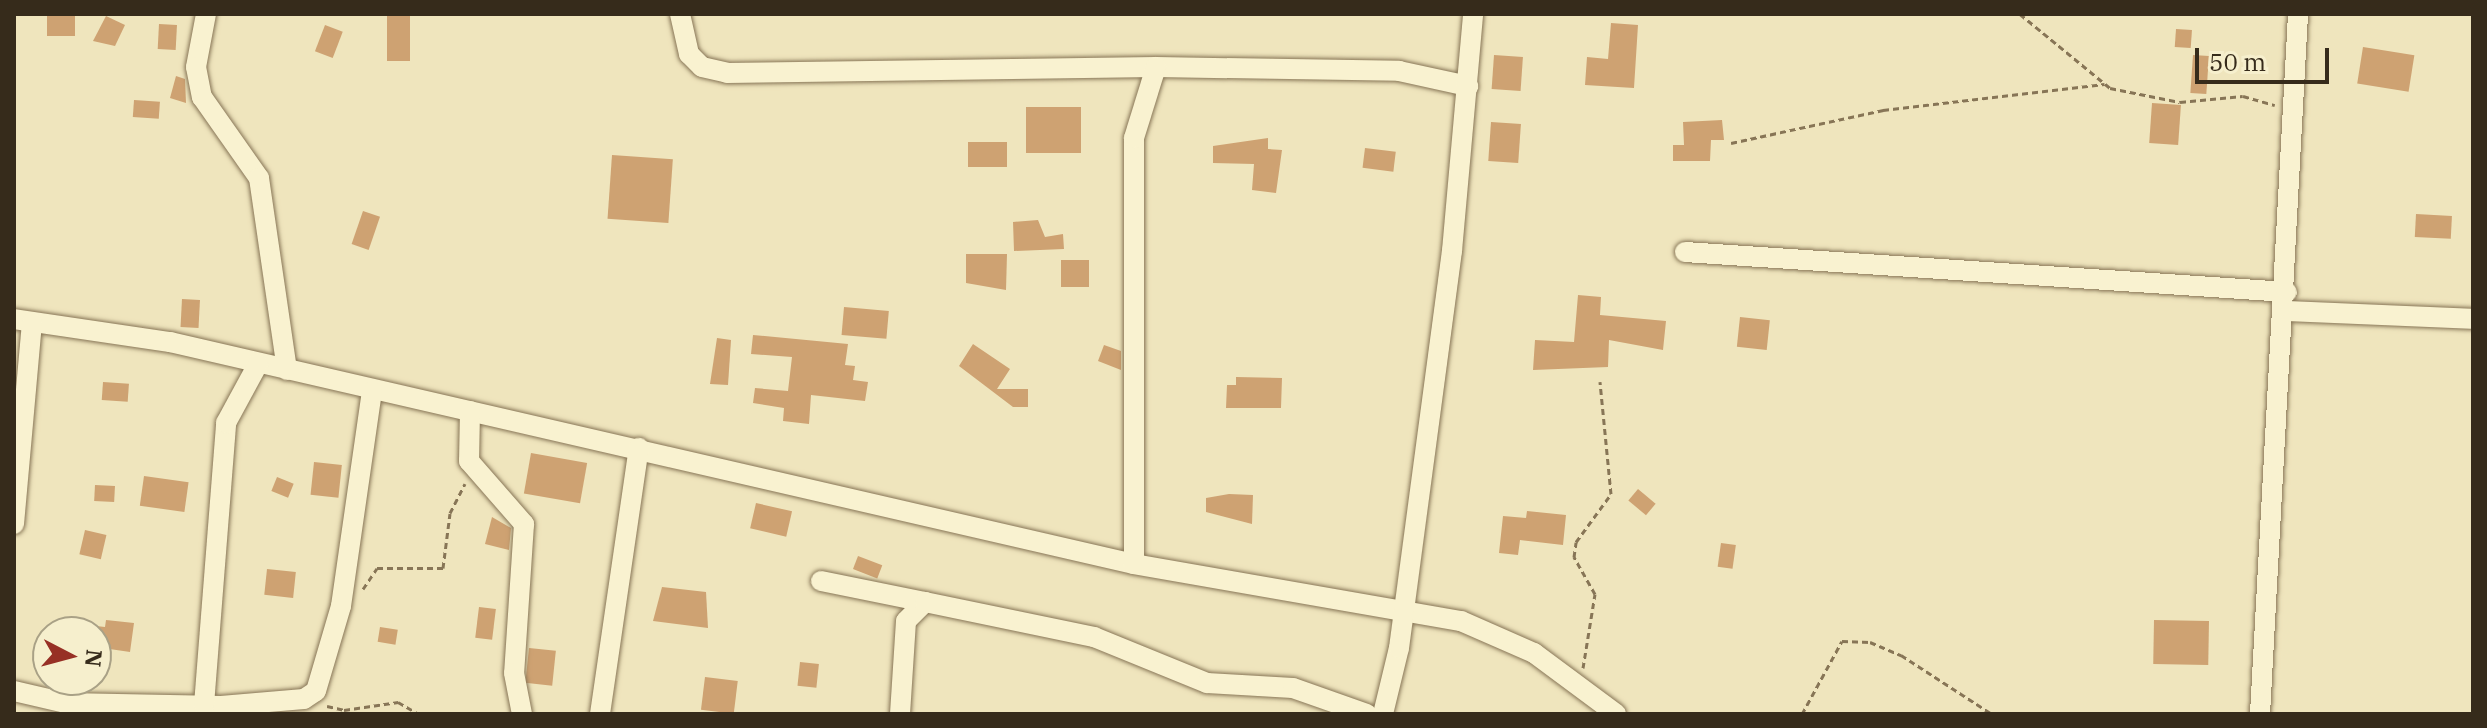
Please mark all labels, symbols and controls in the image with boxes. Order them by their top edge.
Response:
scale bar [2199,32,2333,82]
text: 50 m [2209,46,2266,78]
north arrow [32,616,112,696]
text: N [79,648,110,669]

